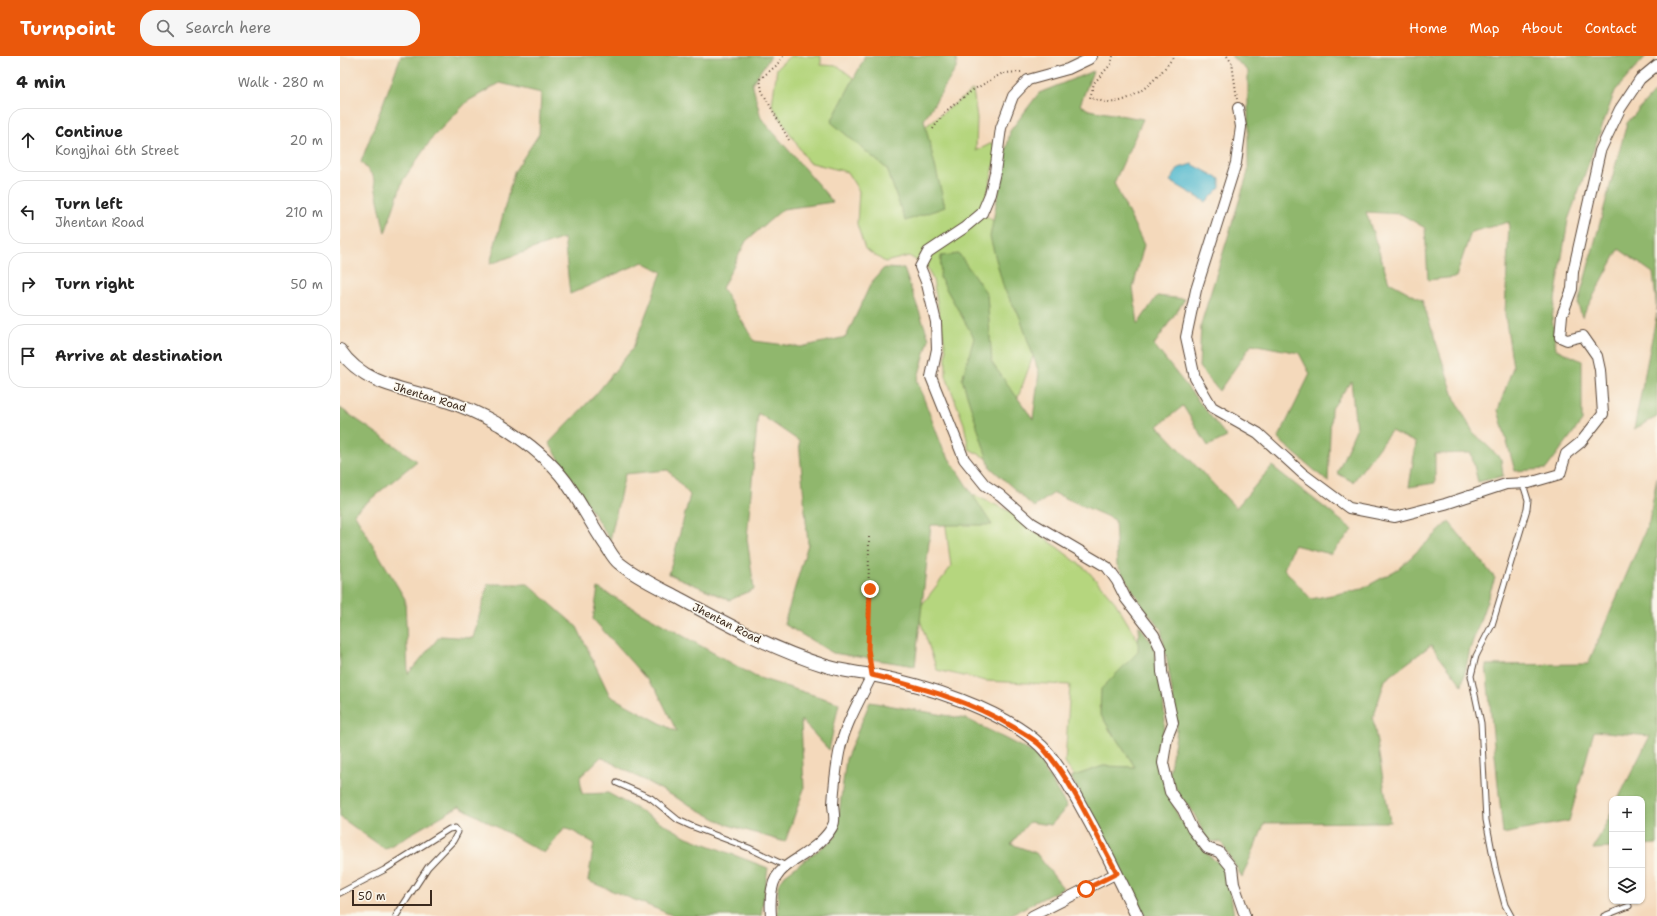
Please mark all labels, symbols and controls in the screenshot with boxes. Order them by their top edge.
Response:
search box [140,10,420,46]
text: Turnpoint [20,16,116,41]
icon: search [154,17,176,39]
text: Search here [186,18,271,38]
text: Home [1409,19,1448,37]
text: Map [1470,19,1500,37]
text: About [1522,19,1563,37]
text: Contact [1585,19,1637,37]
text: 4 min [16,71,66,93]
text: Walk · 280 m [238,74,324,91]
text: Continue [55,122,123,142]
icon: ahead [17,129,39,151]
text: 20 m [290,132,323,149]
text: Kongjhai 6th Street [55,142,179,159]
text: Turn left [55,194,123,214]
icon: left [17,201,39,223]
text: 210 m [285,204,323,221]
text: Jhentan Road [55,214,144,231]
icon: right [17,273,39,295]
text: Turn right [55,274,135,294]
text: 50 m [290,276,323,293]
icon: arrive [17,345,39,367]
text: Arrive at destination [55,346,223,366]
street label: Jhentan Road [392,379,468,416]
route end [861,580,879,598]
street label: Jhentan Road [690,600,764,647]
map controls [1609,796,1645,904]
button: + [1609,796,1645,832]
button: − [1609,832,1645,868]
button: layers [1609,868,1645,904]
route start [1077,880,1095,898]
scale bar [352,888,432,907]
text: 50 m [358,889,386,904]

